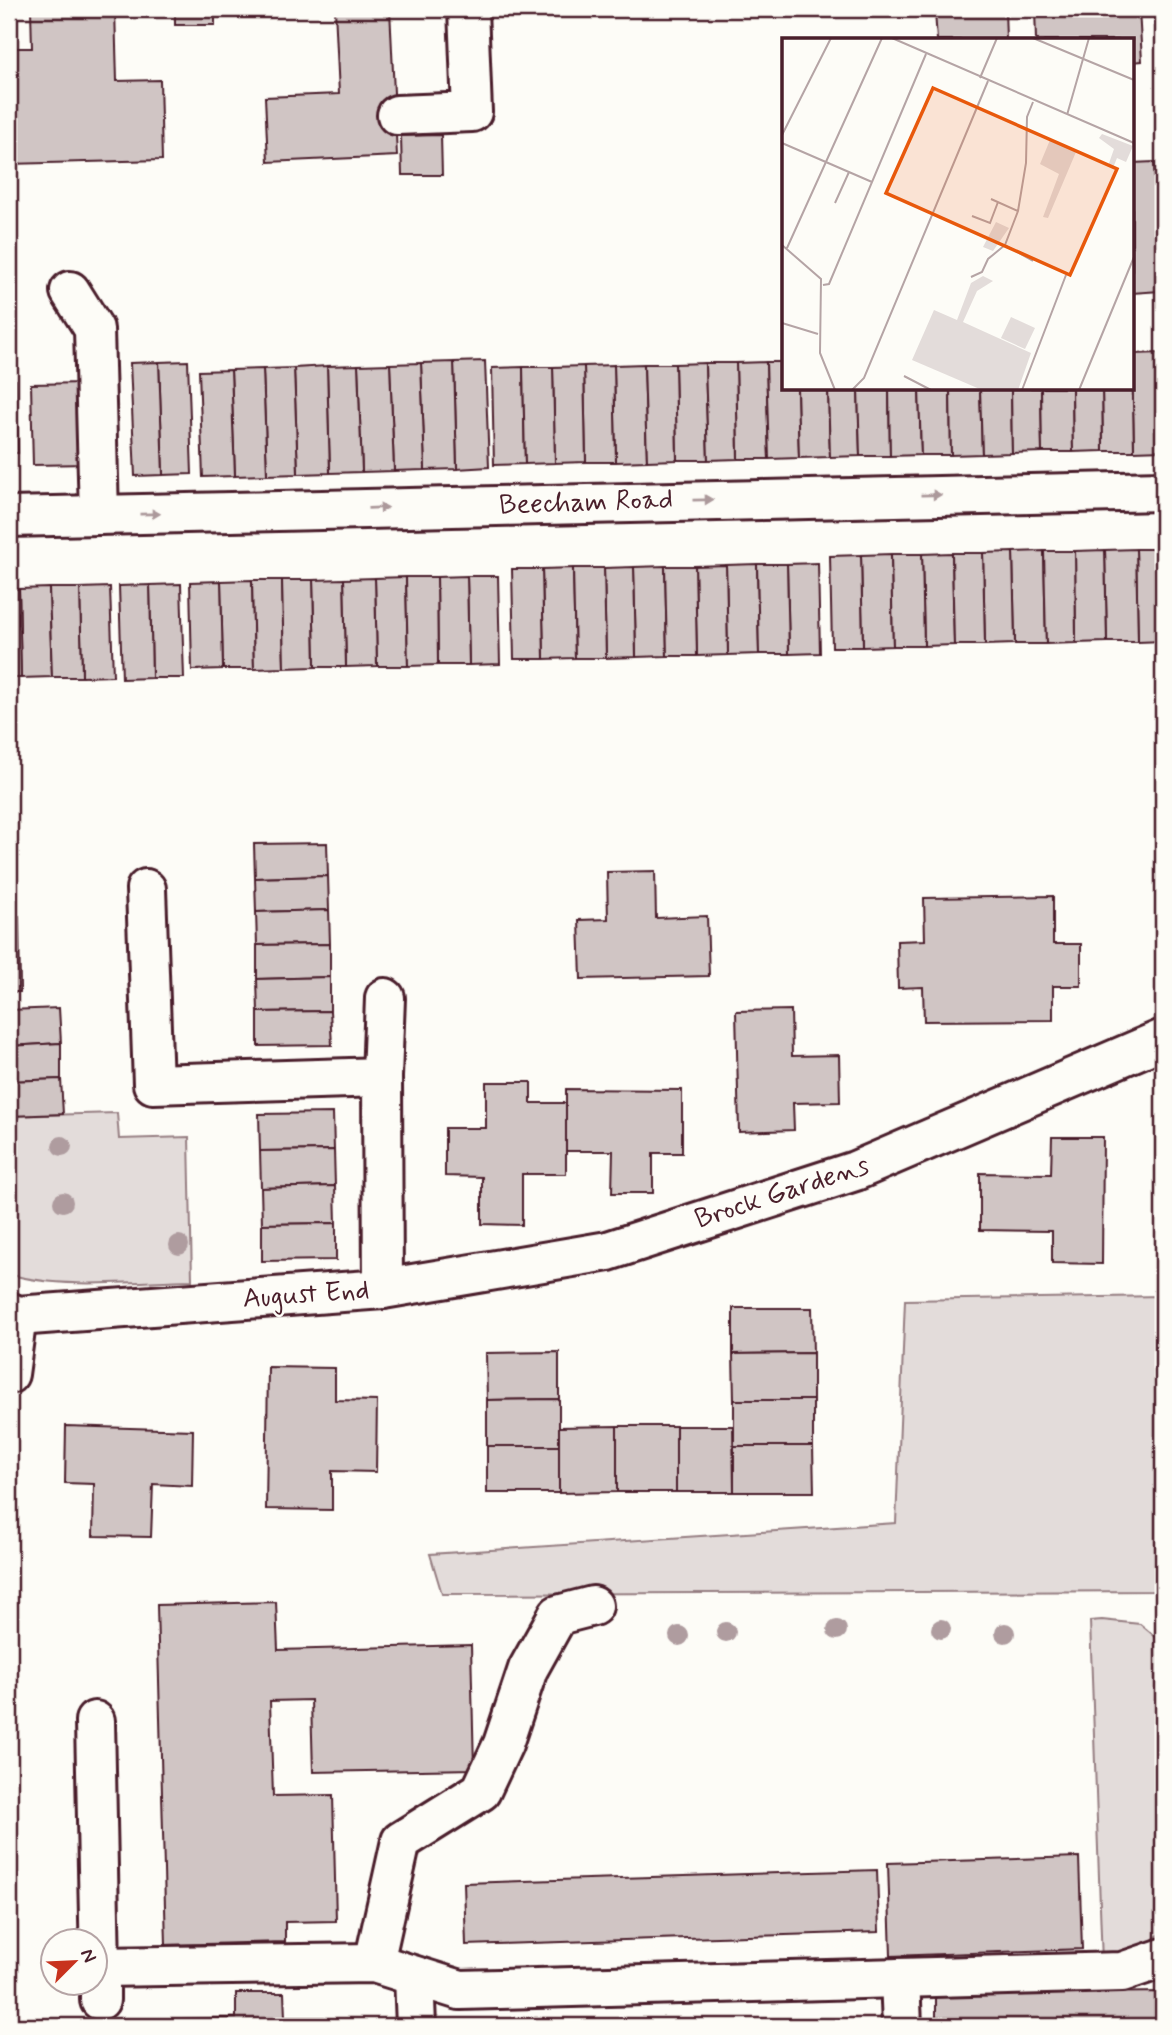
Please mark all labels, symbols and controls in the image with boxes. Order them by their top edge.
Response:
inset map [782,38,1134,390]
street label: Beecham Road [498,481,674,525]
one-way arrow [920,490,942,501]
one-way arrow [693,494,715,505]
one-way arrow [367,503,389,514]
one-way arrow [140,508,162,520]
street label: Brock Gardens [690,1147,874,1239]
street label: August End [241,1272,371,1318]
north arrow [38,1926,108,1996]
text: N [74,1945,102,1967]

